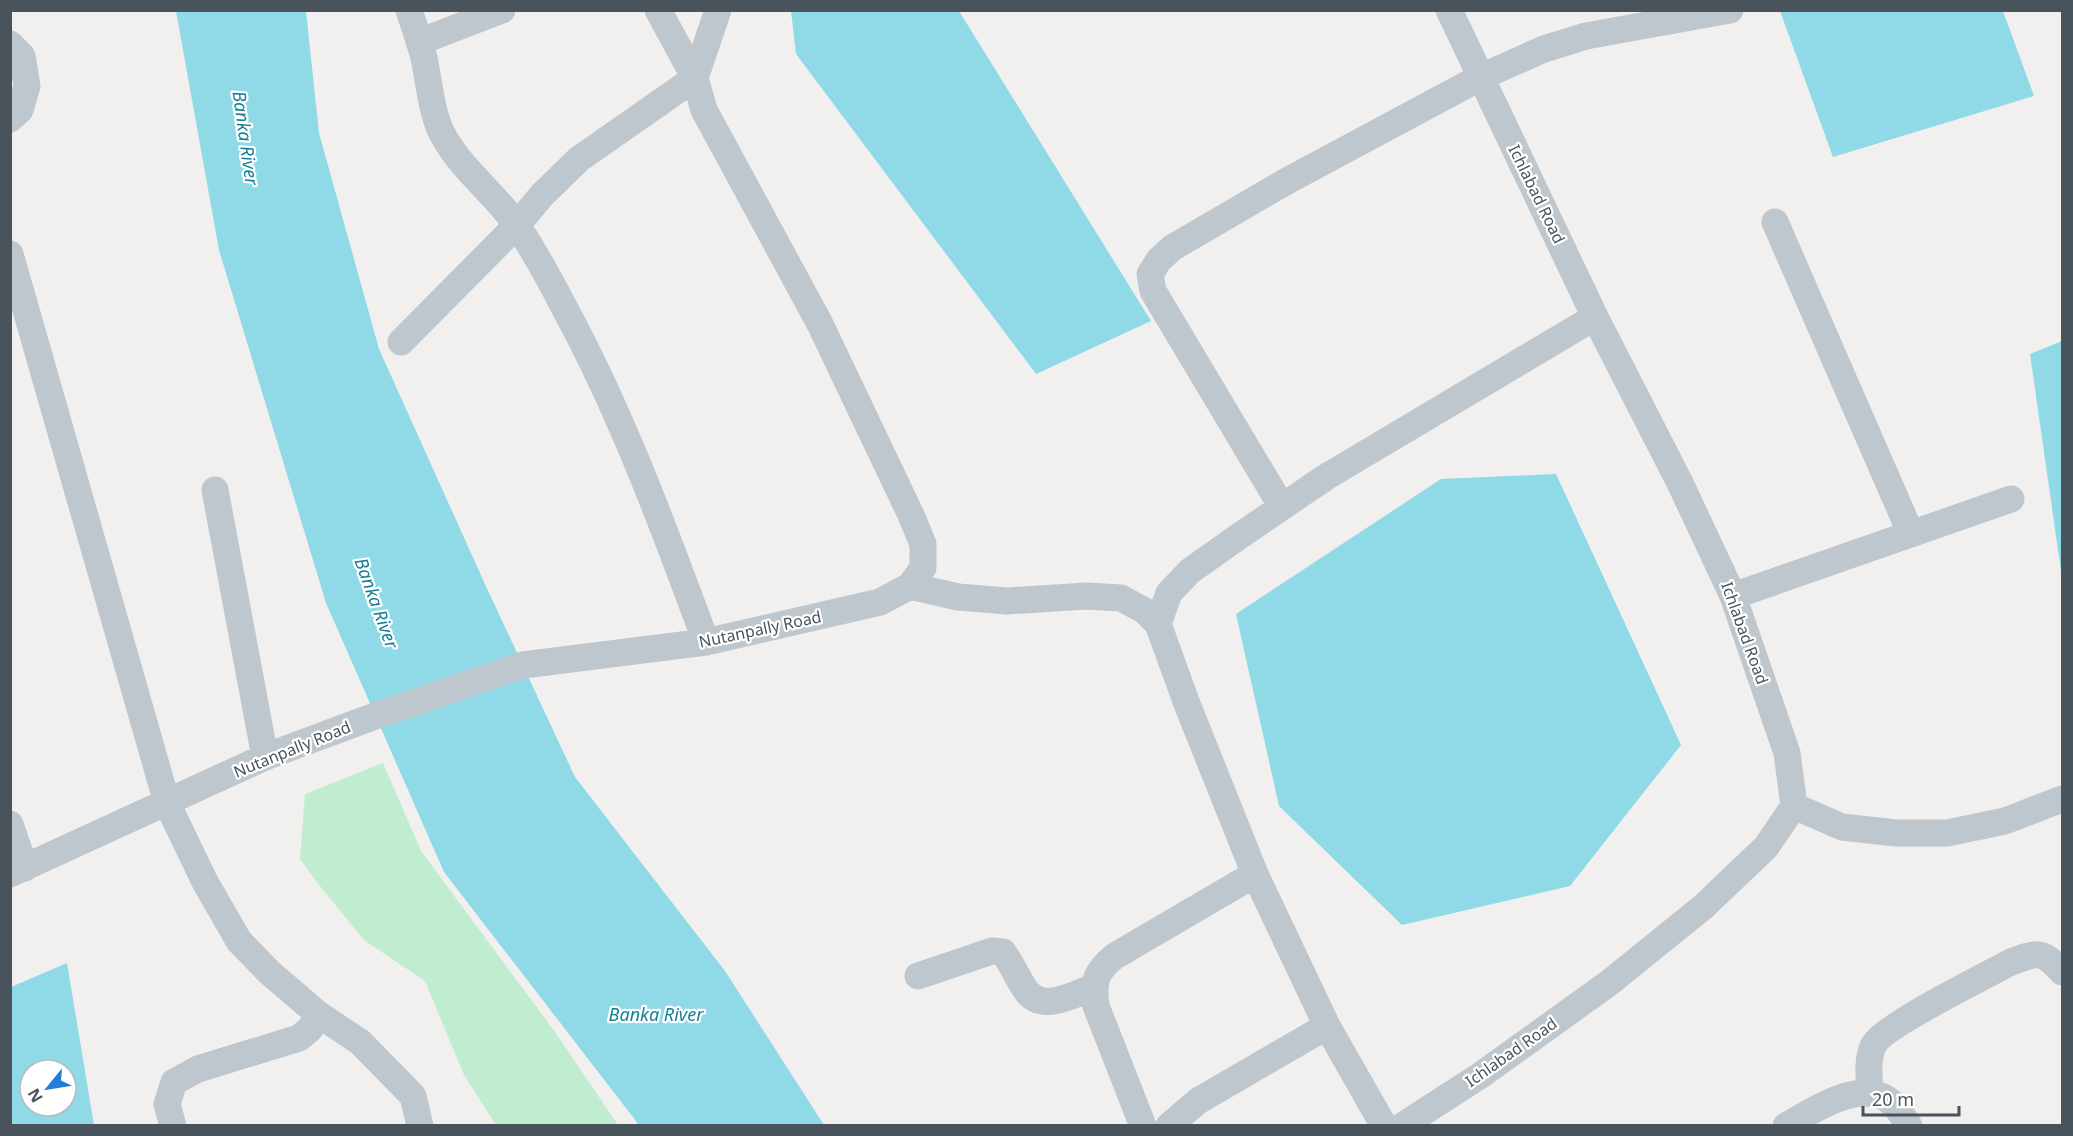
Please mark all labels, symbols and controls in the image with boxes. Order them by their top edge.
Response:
water label: Banka River [228,89,265,187]
street label: Ichlabad Road [1504,141,1570,247]
water label: Banka River [350,554,405,652]
street label: Ichlabad Road [1716,579,1774,687]
street label: Nutanpally Road [697,605,823,653]
street label: Nutanpally Road [230,715,354,783]
water label: Banka River [609,1002,704,1026]
street label: Ichlabad Road [1461,1012,1561,1092]
north arrow [18,1058,78,1118]
scale bar [1863,1079,1959,1117]
text: N [22,1084,48,1107]
text: 20 m [1872,1087,1914,1111]

